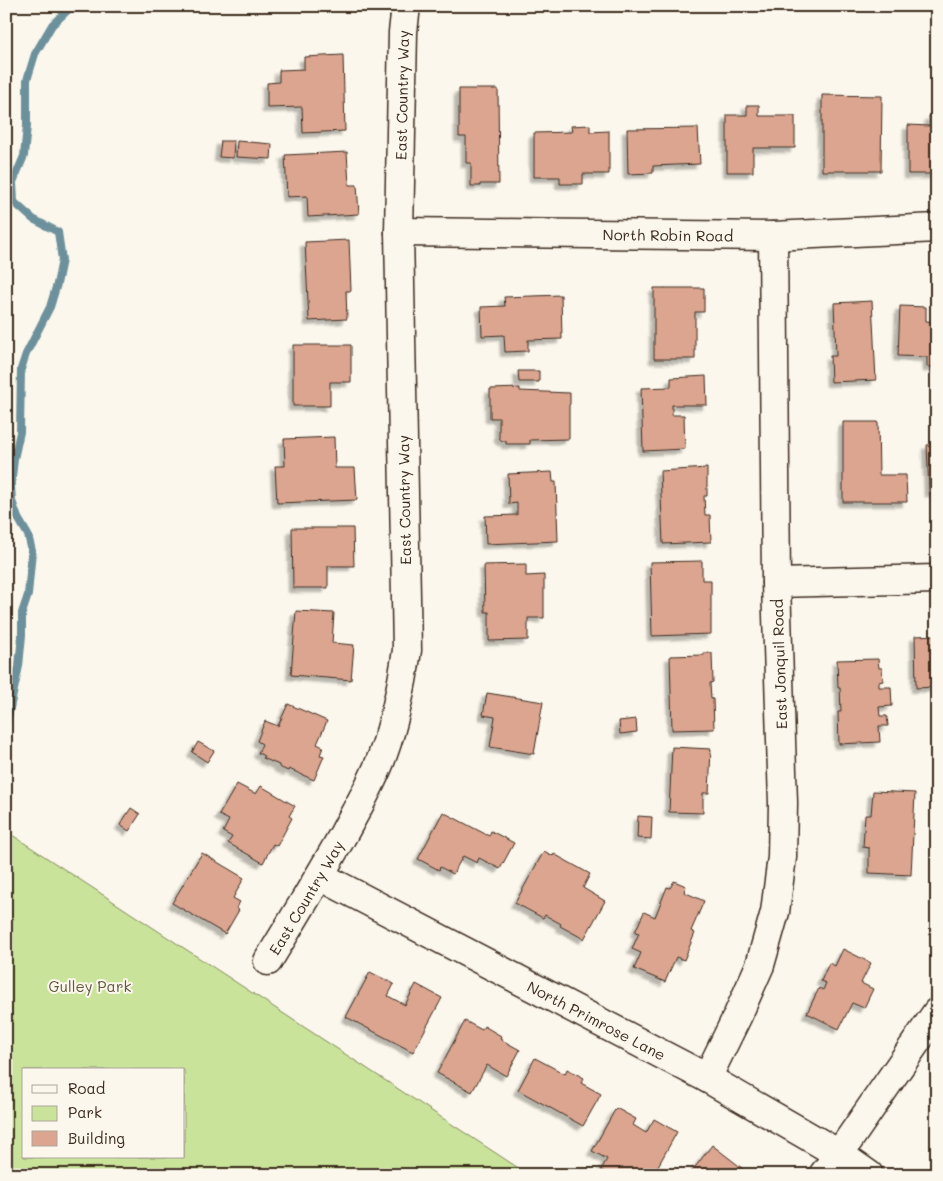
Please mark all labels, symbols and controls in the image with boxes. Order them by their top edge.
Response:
street label: East Country Way [390,30,413,160]
street label: North Robin Road [603,224,733,246]
street label: East Country Way [393,435,415,565]
street label: East Jonquil Road [767,598,791,730]
street label: East Country Way [264,836,348,958]
park label: Gulley Park [49,976,131,996]
street label: North Primrose Lane [524,976,669,1065]
legend [22,1068,185,1158]
text: Road [68,1078,105,1098]
text: Park [68,1102,102,1122]
text: Building [68,1128,125,1148]

